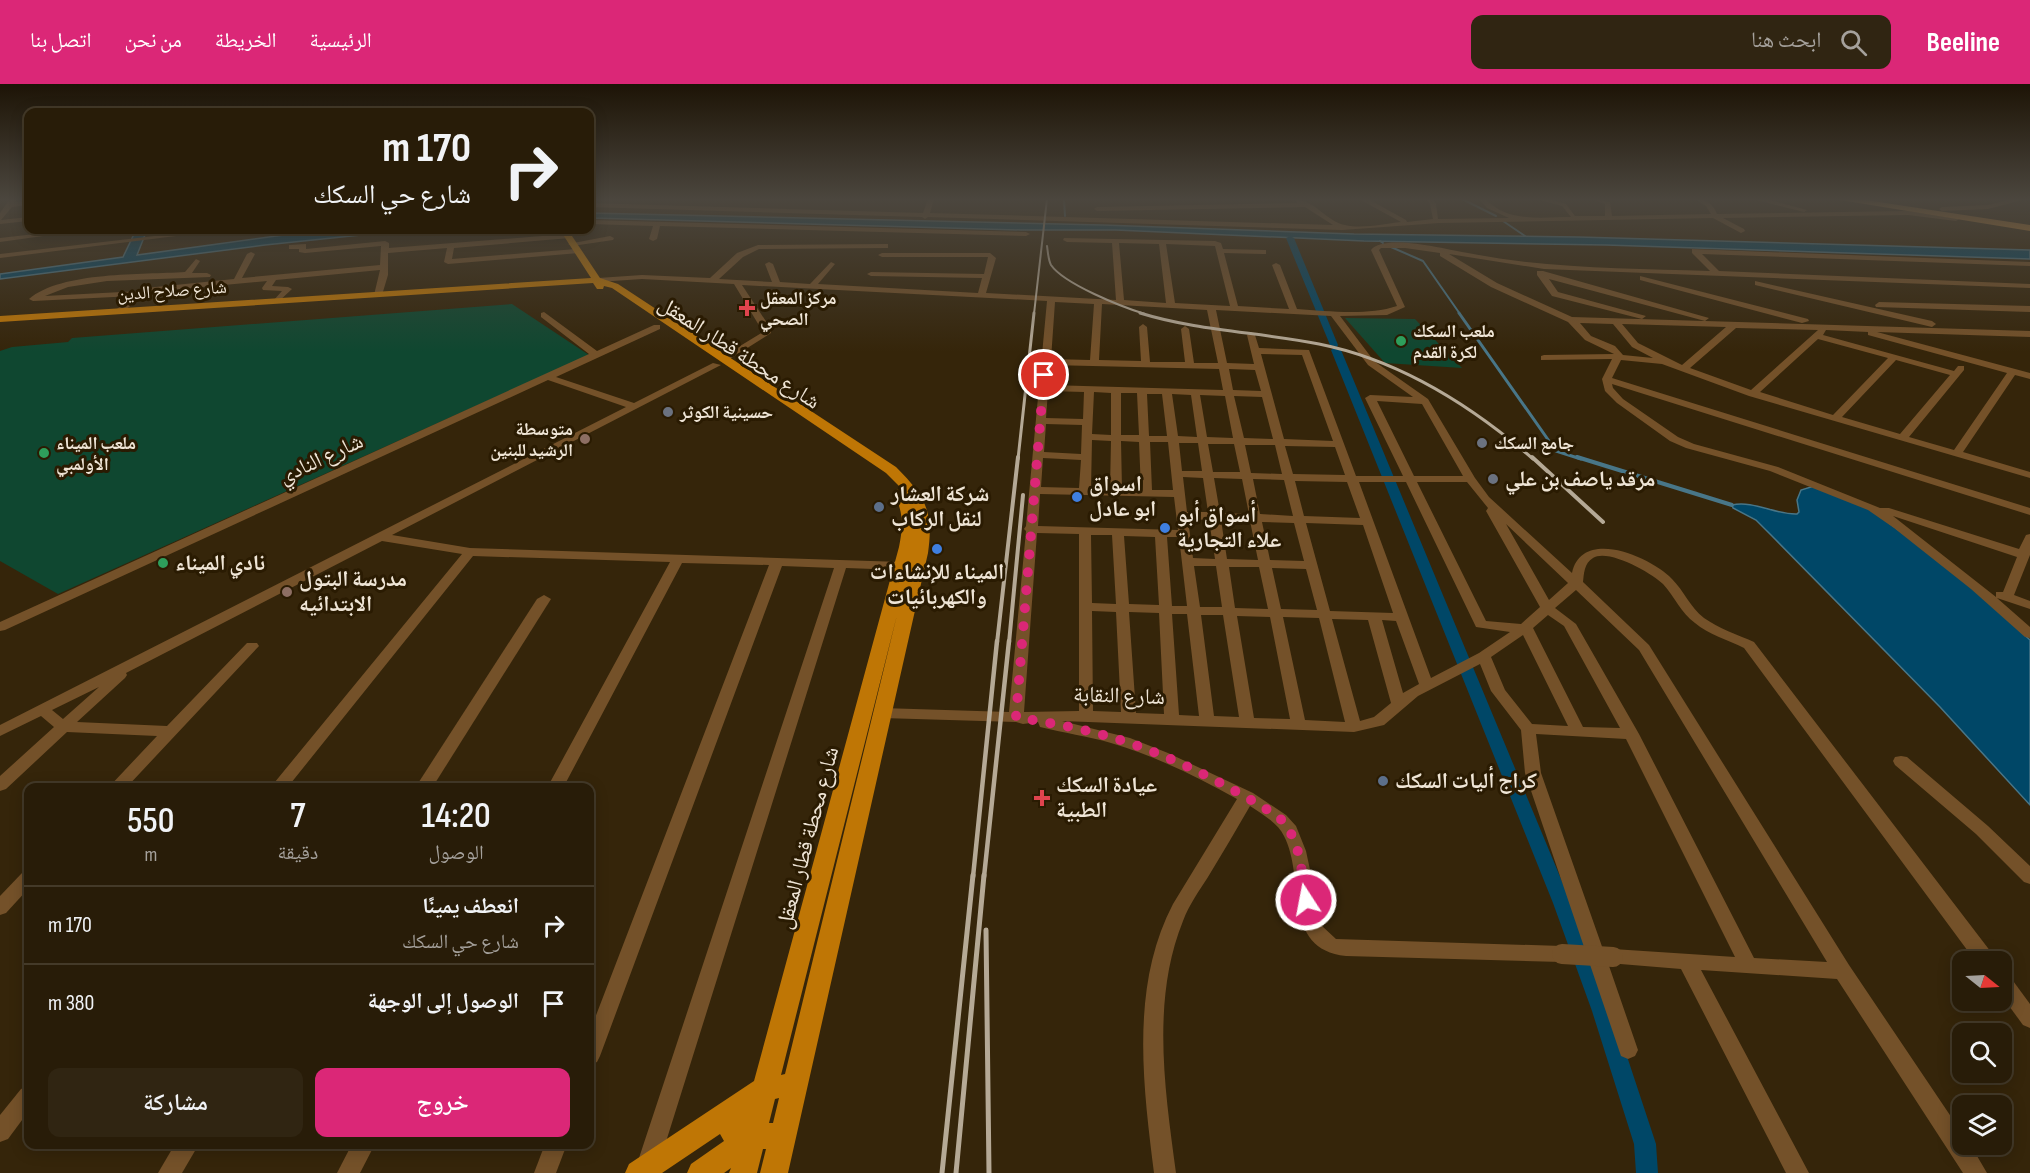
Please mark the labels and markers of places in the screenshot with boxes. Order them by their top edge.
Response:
place label: مركز المعقل الصحي [760,288,837,333]
marker: مركز المعقل الصحي [738,299,756,317]
place label: ملعب السكك لكرة القدم [1413,321,1495,364]
marker: ملعب السكك لكرة القدم [1394,334,1408,348]
pin [1018,349,1069,400]
place label: حسينية الكوثر [679,402,773,423]
marker: حسينية الكوثر [661,405,675,419]
place label: متوسطة الرشيد للبنين [490,419,573,461]
marker: متوسطة الرشيد للبنين [578,432,592,446]
place label: ملعب الميناء الأولمبي [56,433,136,478]
place label: جامع السكك [1494,433,1574,455]
marker: جامع السكك [1475,436,1489,450]
marker: ملعب الميناء الأولمبي [37,446,51,460]
place label: مرقد ياصف بن علي [1505,466,1655,495]
place label: اسواق ابو عادل [1089,471,1156,523]
marker: مرقد ياصف بن علي [1486,472,1500,486]
place label: شركة العشار لنقل الركاب [890,481,989,533]
marker: اسواق ابو عادل [1070,490,1084,504]
place label: أسواق أبو علاء التجارية [1177,499,1281,554]
marker: شركة العشار لنقل الركاب [872,500,886,514]
marker: أسواق أبو علاء التجارية [1158,521,1172,535]
marker: الميناء للإنشاءات والكهربائيات [930,542,944,556]
place label: نادي الميناء [175,550,265,579]
marker: نادي الميناء [156,556,170,570]
place label: الميناء للإنشاءات والكهربائيات [870,559,1004,611]
place label: مدرسة البتول الابتدائيه [299,566,407,618]
marker: مدرسة البتول الابتدائيه [280,585,294,599]
place label: كراج أليات السكك [1395,765,1537,795]
place label: عيادة السكك الطبية [1056,772,1157,824]
marker: كراج أليات السكك [1376,774,1390,788]
marker: عيادة السكك الطبية [1033,789,1051,807]

